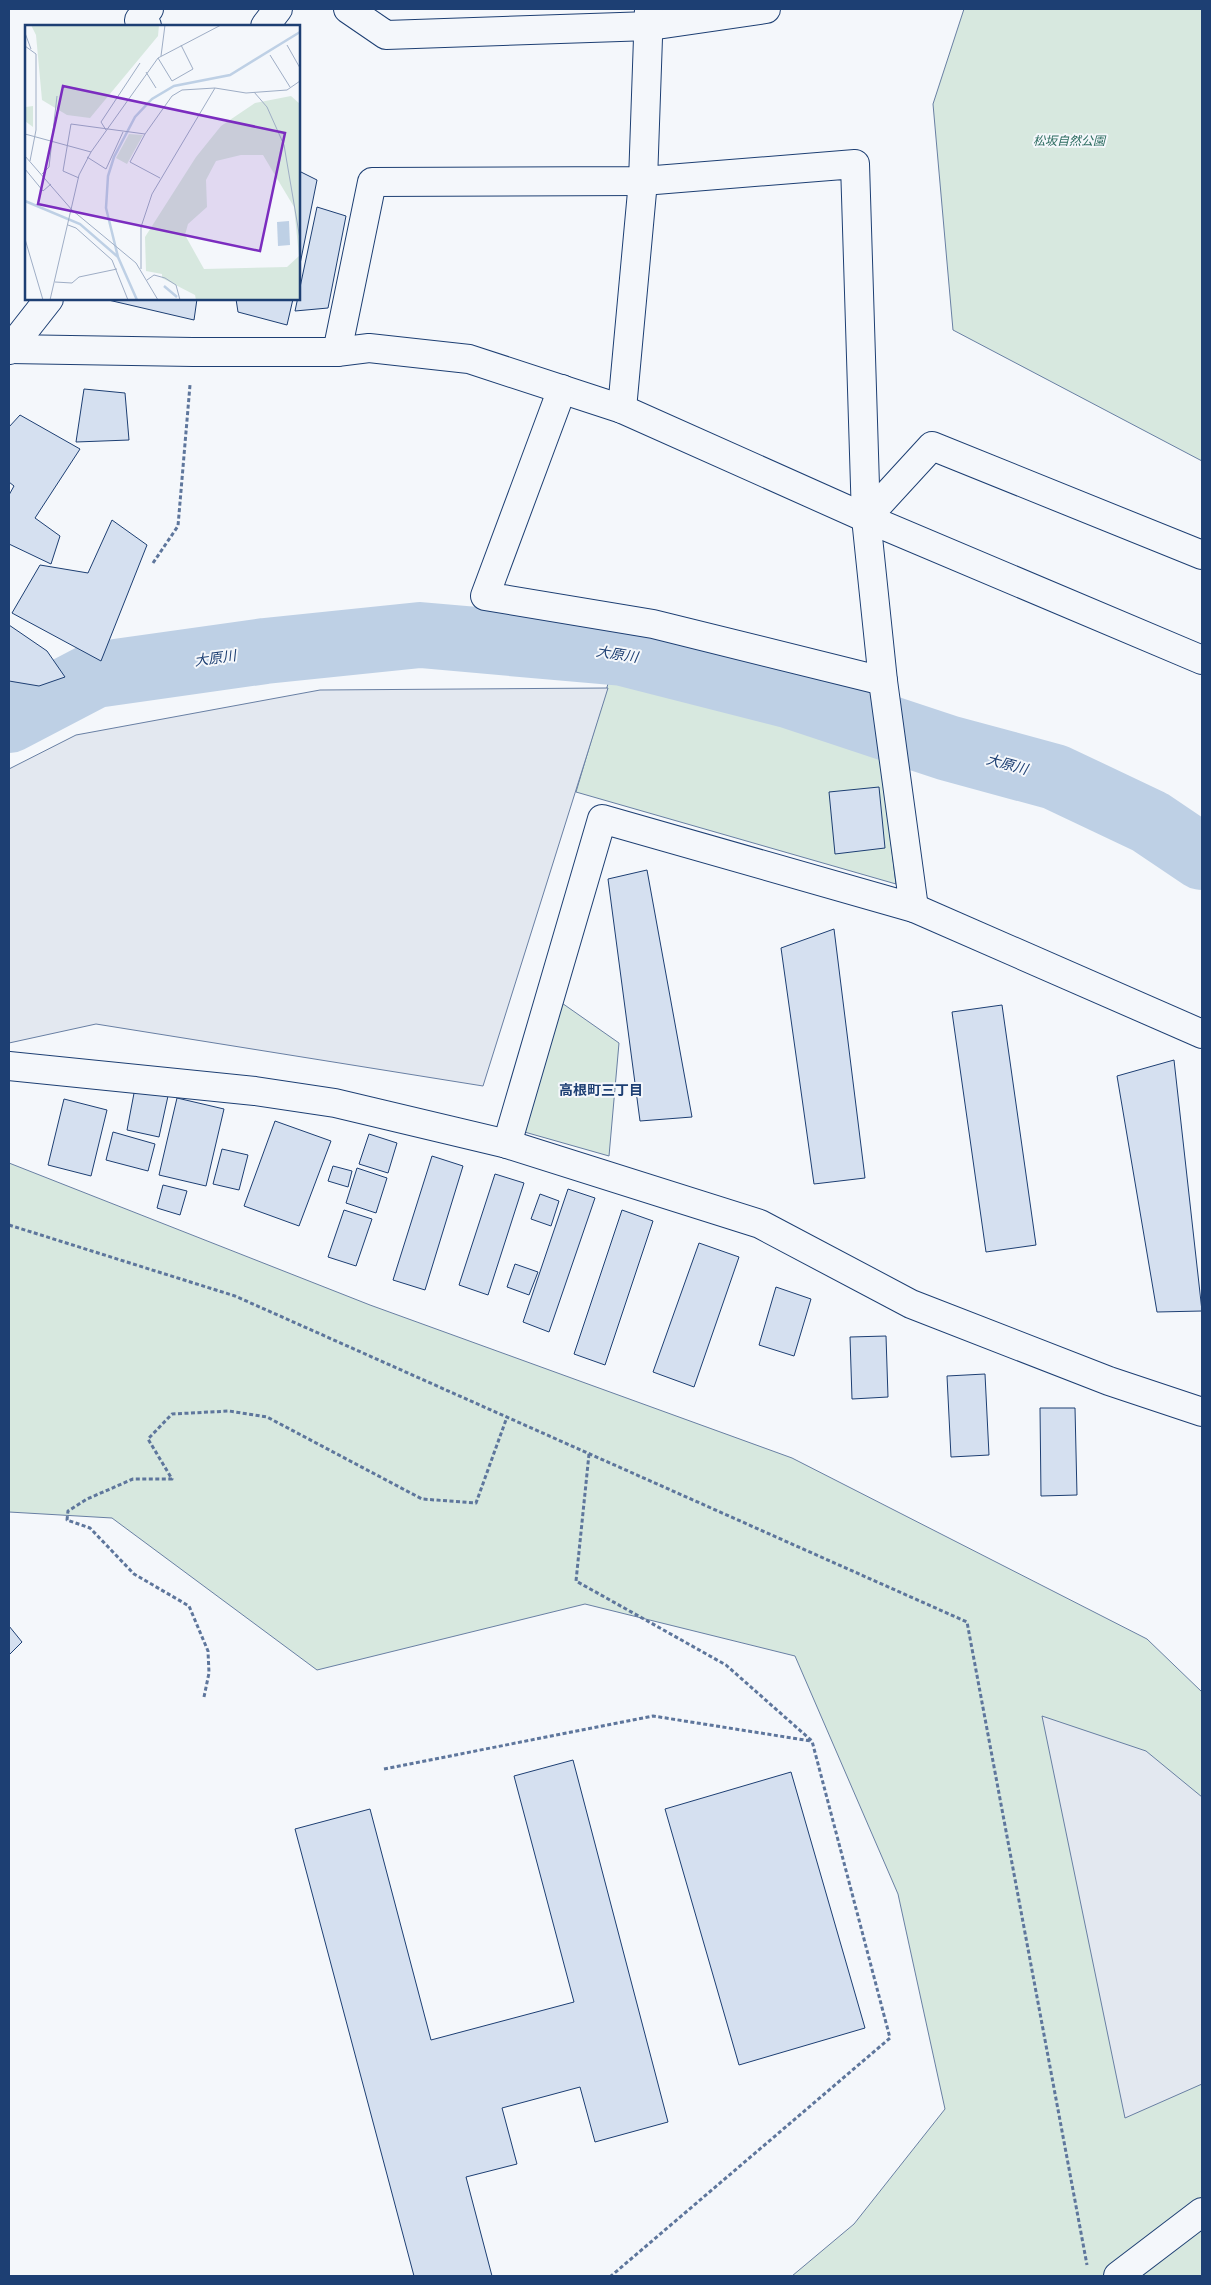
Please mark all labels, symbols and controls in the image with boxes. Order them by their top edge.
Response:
inset map [25,25,300,300]
park label: 松坂自然公園 [1033,133,1107,148]
water label: 大原川 [595,642,641,666]
water label: 大原川 [193,646,239,670]
water label: 大原川 [984,750,1032,779]
district label: 高根町三丁目 [559,1081,643,1099]

